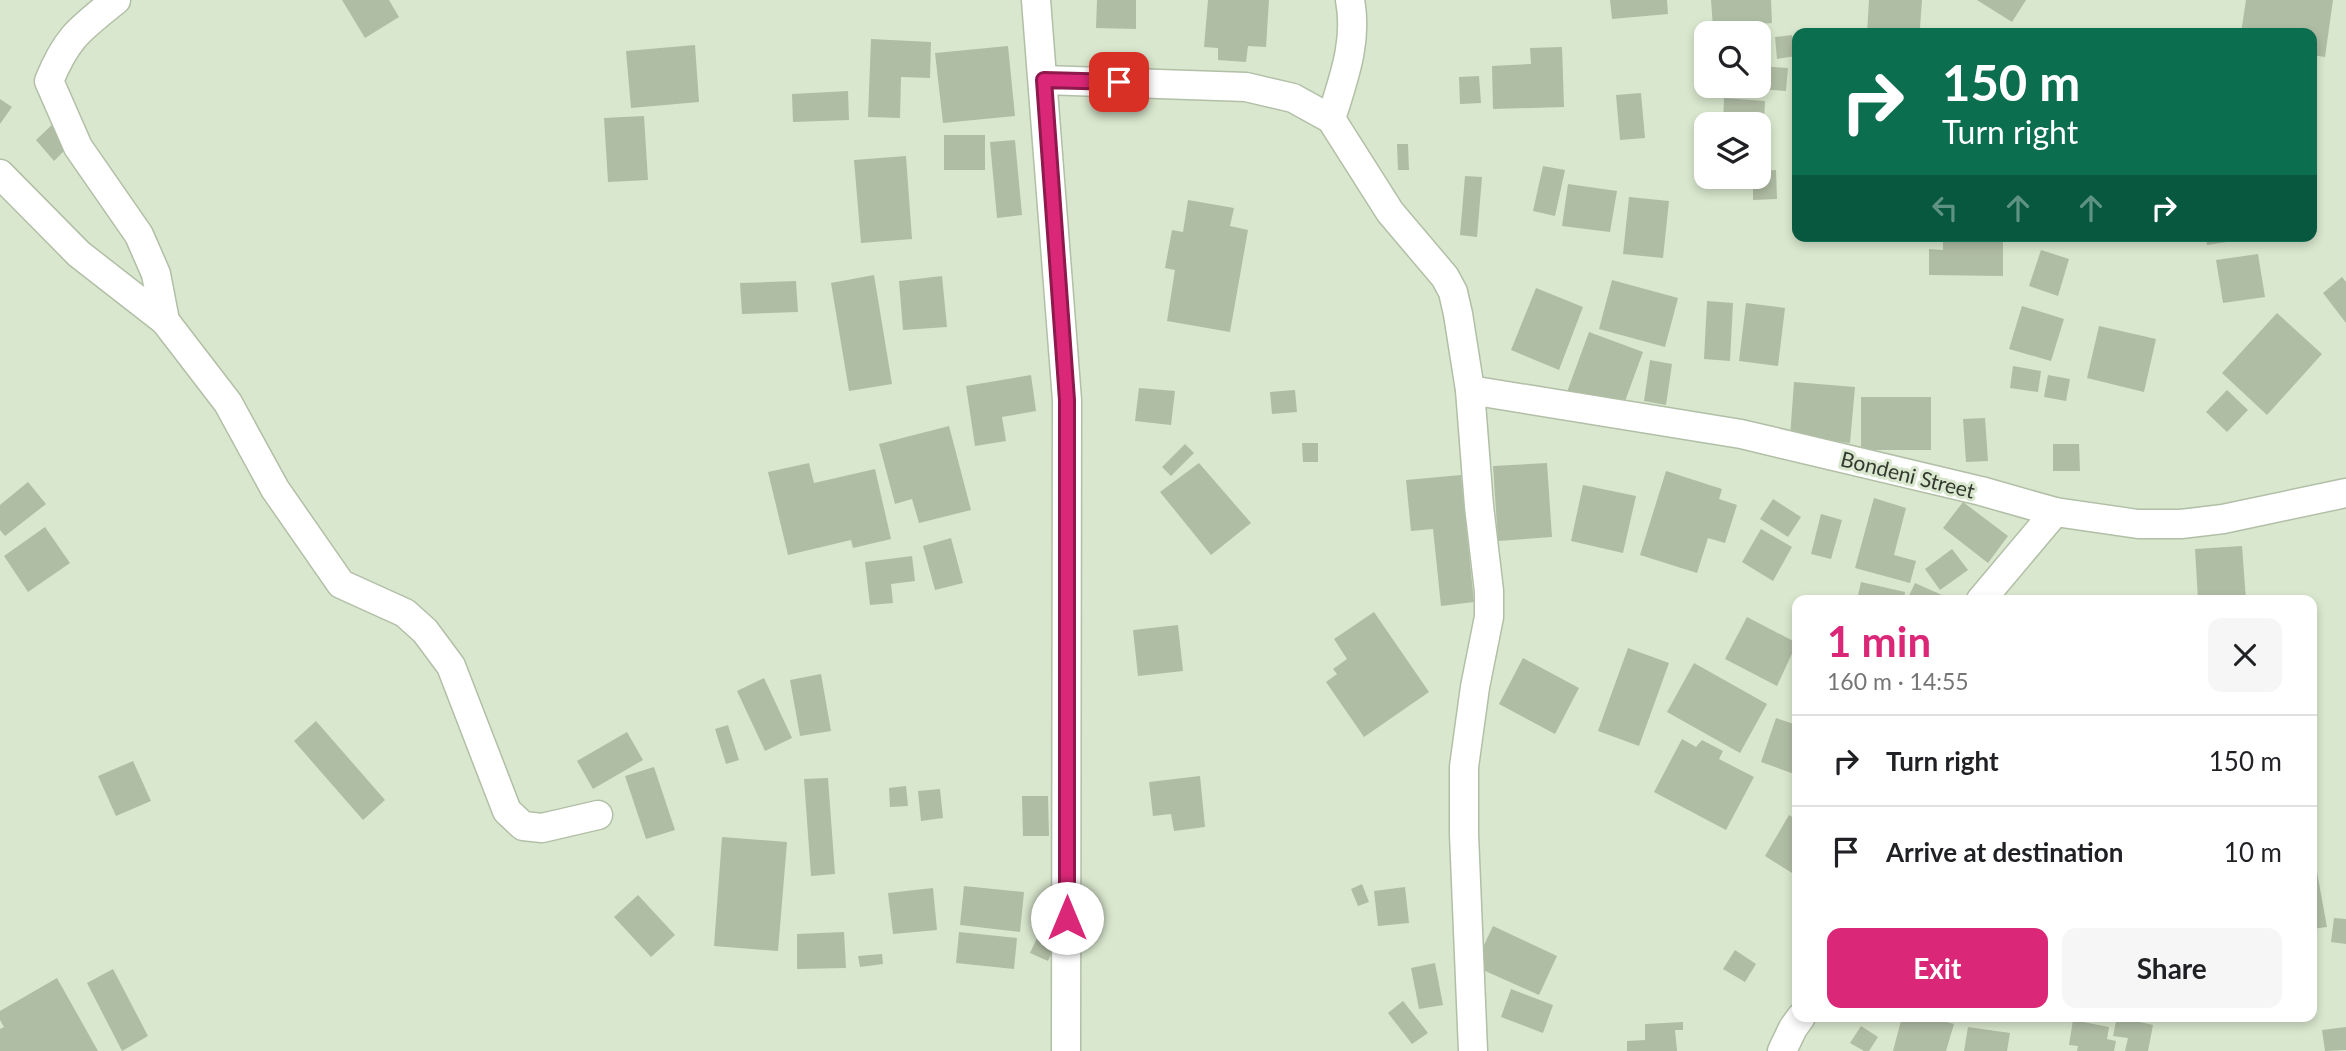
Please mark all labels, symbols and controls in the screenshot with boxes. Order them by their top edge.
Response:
map controls [1694,21,1771,189]
button: search [1694,21,1771,98]
pin [1089,52,1149,112]
text: 150 m [1942,53,2080,111]
icon: right [1827,56,1918,147]
icon: arrive [1100,63,1138,101]
button: layers [1694,112,1771,189]
text: Turn right [1942,112,2078,151]
icon: left [1926,189,1964,227]
icon: ahead [1999,189,2037,227]
icon: ahead [2072,189,2110,227]
icon: right [2145,189,2183,227]
street label: Bondeni Street [1838,445,1978,503]
text: 1 min [1827,616,1931,666]
button: close [2208,618,2282,692]
text: 160 m · 14:55 [1827,667,1969,695]
icon: right [1827,742,1865,780]
text: Turn right [1886,745,1999,777]
text: 150 m [2209,745,2282,777]
icon: arrive [1827,833,1865,871]
text: Arrive at destination [1886,836,2123,868]
text: 10 m [2224,836,2282,868]
position arrow [1030,881,1104,955]
button: Exit [1827,928,2048,1008]
button: Share [2062,928,2282,1008]

